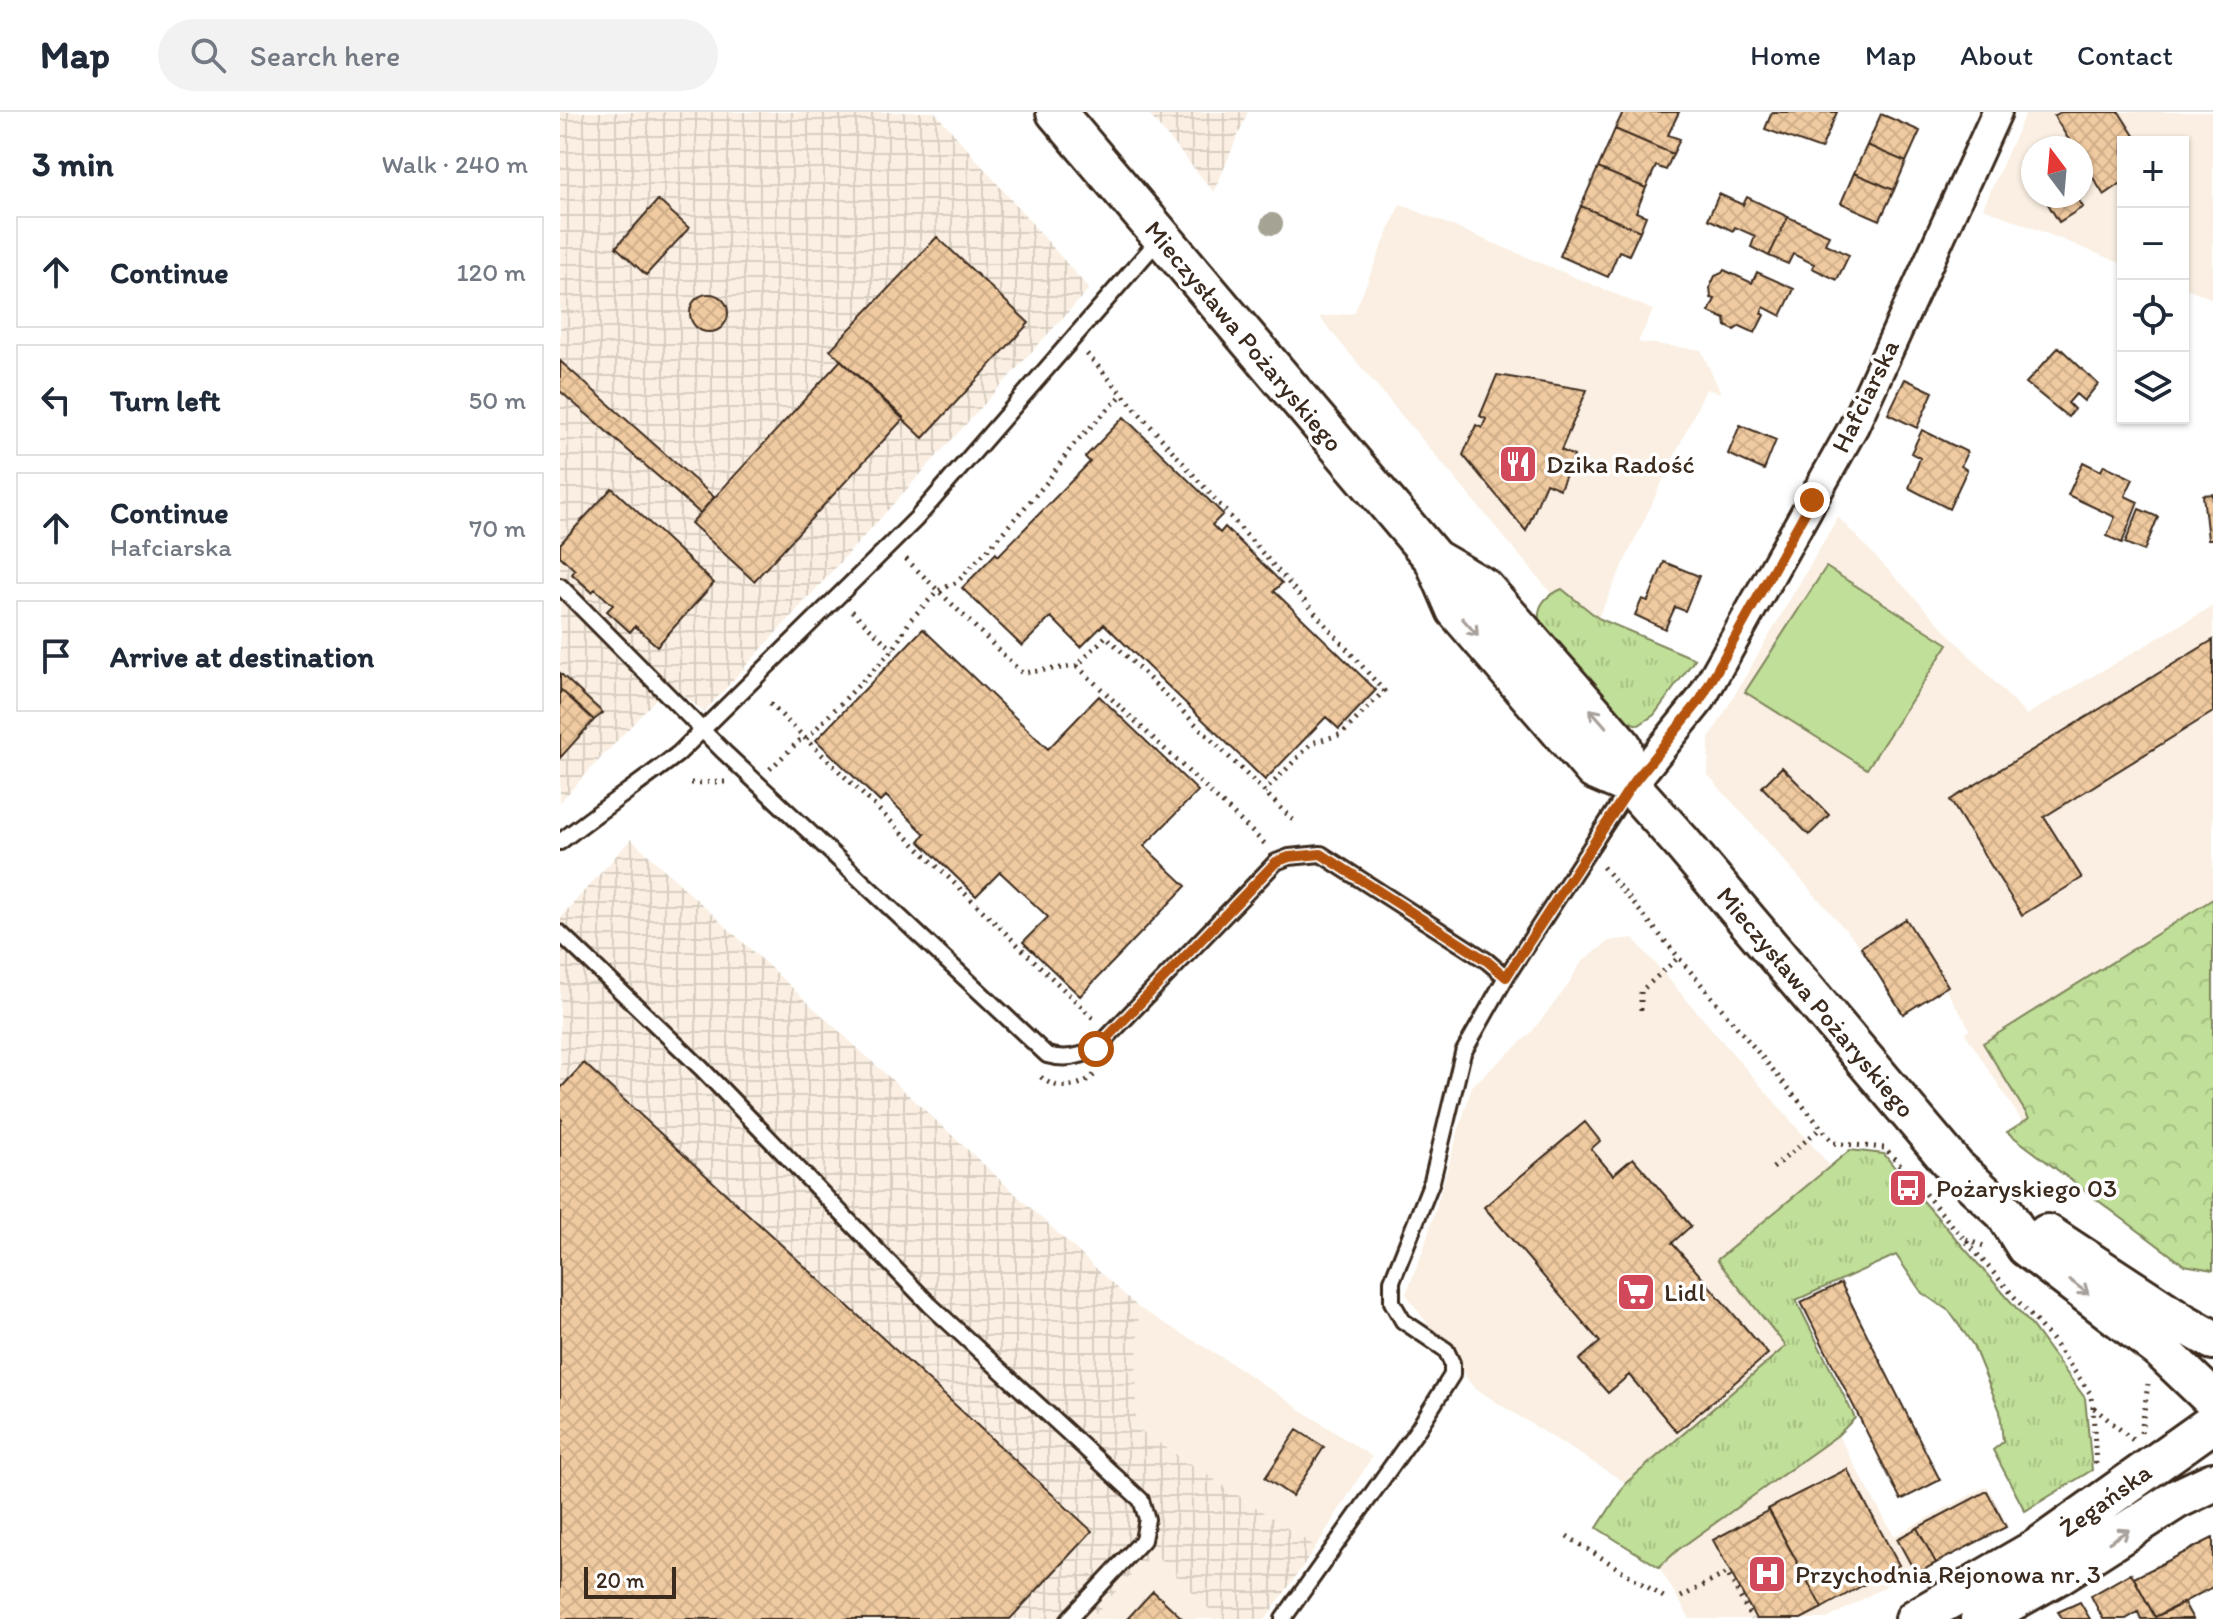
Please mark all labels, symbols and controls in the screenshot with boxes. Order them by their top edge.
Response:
search box [158,19,718,91]
text: Map [40,32,110,78]
icon: search [186,33,230,77]
text: Search here [250,37,400,74]
text: Home [1750,38,1821,72]
text: Map [1865,38,1916,72]
text: About [1960,38,2033,72]
text: Contact [2077,38,2173,72]
north arrow [2021,136,2093,208]
map controls [2117,136,2189,424]
button: + [2117,136,2189,208]
text: 3 min [32,144,114,185]
text: Walk · 240 m [382,148,528,180]
button: − [2117,208,2189,280]
street label: Mieczysława Pożaryskiego [1138,214,1350,458]
icon: ahead [34,250,78,294]
text: Continue [110,254,229,291]
text: 120 m [457,256,526,288]
button: locate [2117,280,2189,352]
street label: Hafciarska [1824,334,1906,458]
button: layers [2117,352,2189,424]
icon: left [34,378,78,422]
text: Turn left [110,382,221,419]
text: 50 m [469,384,526,416]
restaurant icon: Dzika Radość [1497,443,1539,485]
place label: Dzika Radość [1546,448,1695,480]
route end [1794,482,1830,518]
text: Continue [110,494,229,531]
icon: ahead [34,506,78,550]
text: 70 m [469,512,526,544]
text: Hafciarska [110,531,232,563]
one-way arrow [1461,617,1479,637]
icon: arrive [34,634,78,678]
text: Arrive at destination [110,638,374,675]
one-way arrow [1589,709,1607,729]
street label: Mieczysława Pożaryskiego [1710,880,1922,1124]
route start [1078,1031,1114,1067]
bus stop icon: Pożaryskiego 03 [1887,1167,1929,1209]
place label: Pożaryskiego 03 [1936,1172,2117,1204]
supermarket icon: Lidl [1615,1271,1657,1313]
place label: Lidl [1664,1276,1706,1308]
one-way arrow [2068,1279,2089,1296]
street label: Żegańska [2053,1455,2158,1544]
one-way arrow [2108,1528,2130,1545]
hospital icon: Przychodnia Rejonowa nr. 3 [1746,1553,1788,1595]
place label: Przychodnia Rejonowa nr. 3 [1795,1558,2101,1590]
scale bar [584,1563,676,1599]
text: 20 m [596,1567,645,1594]

